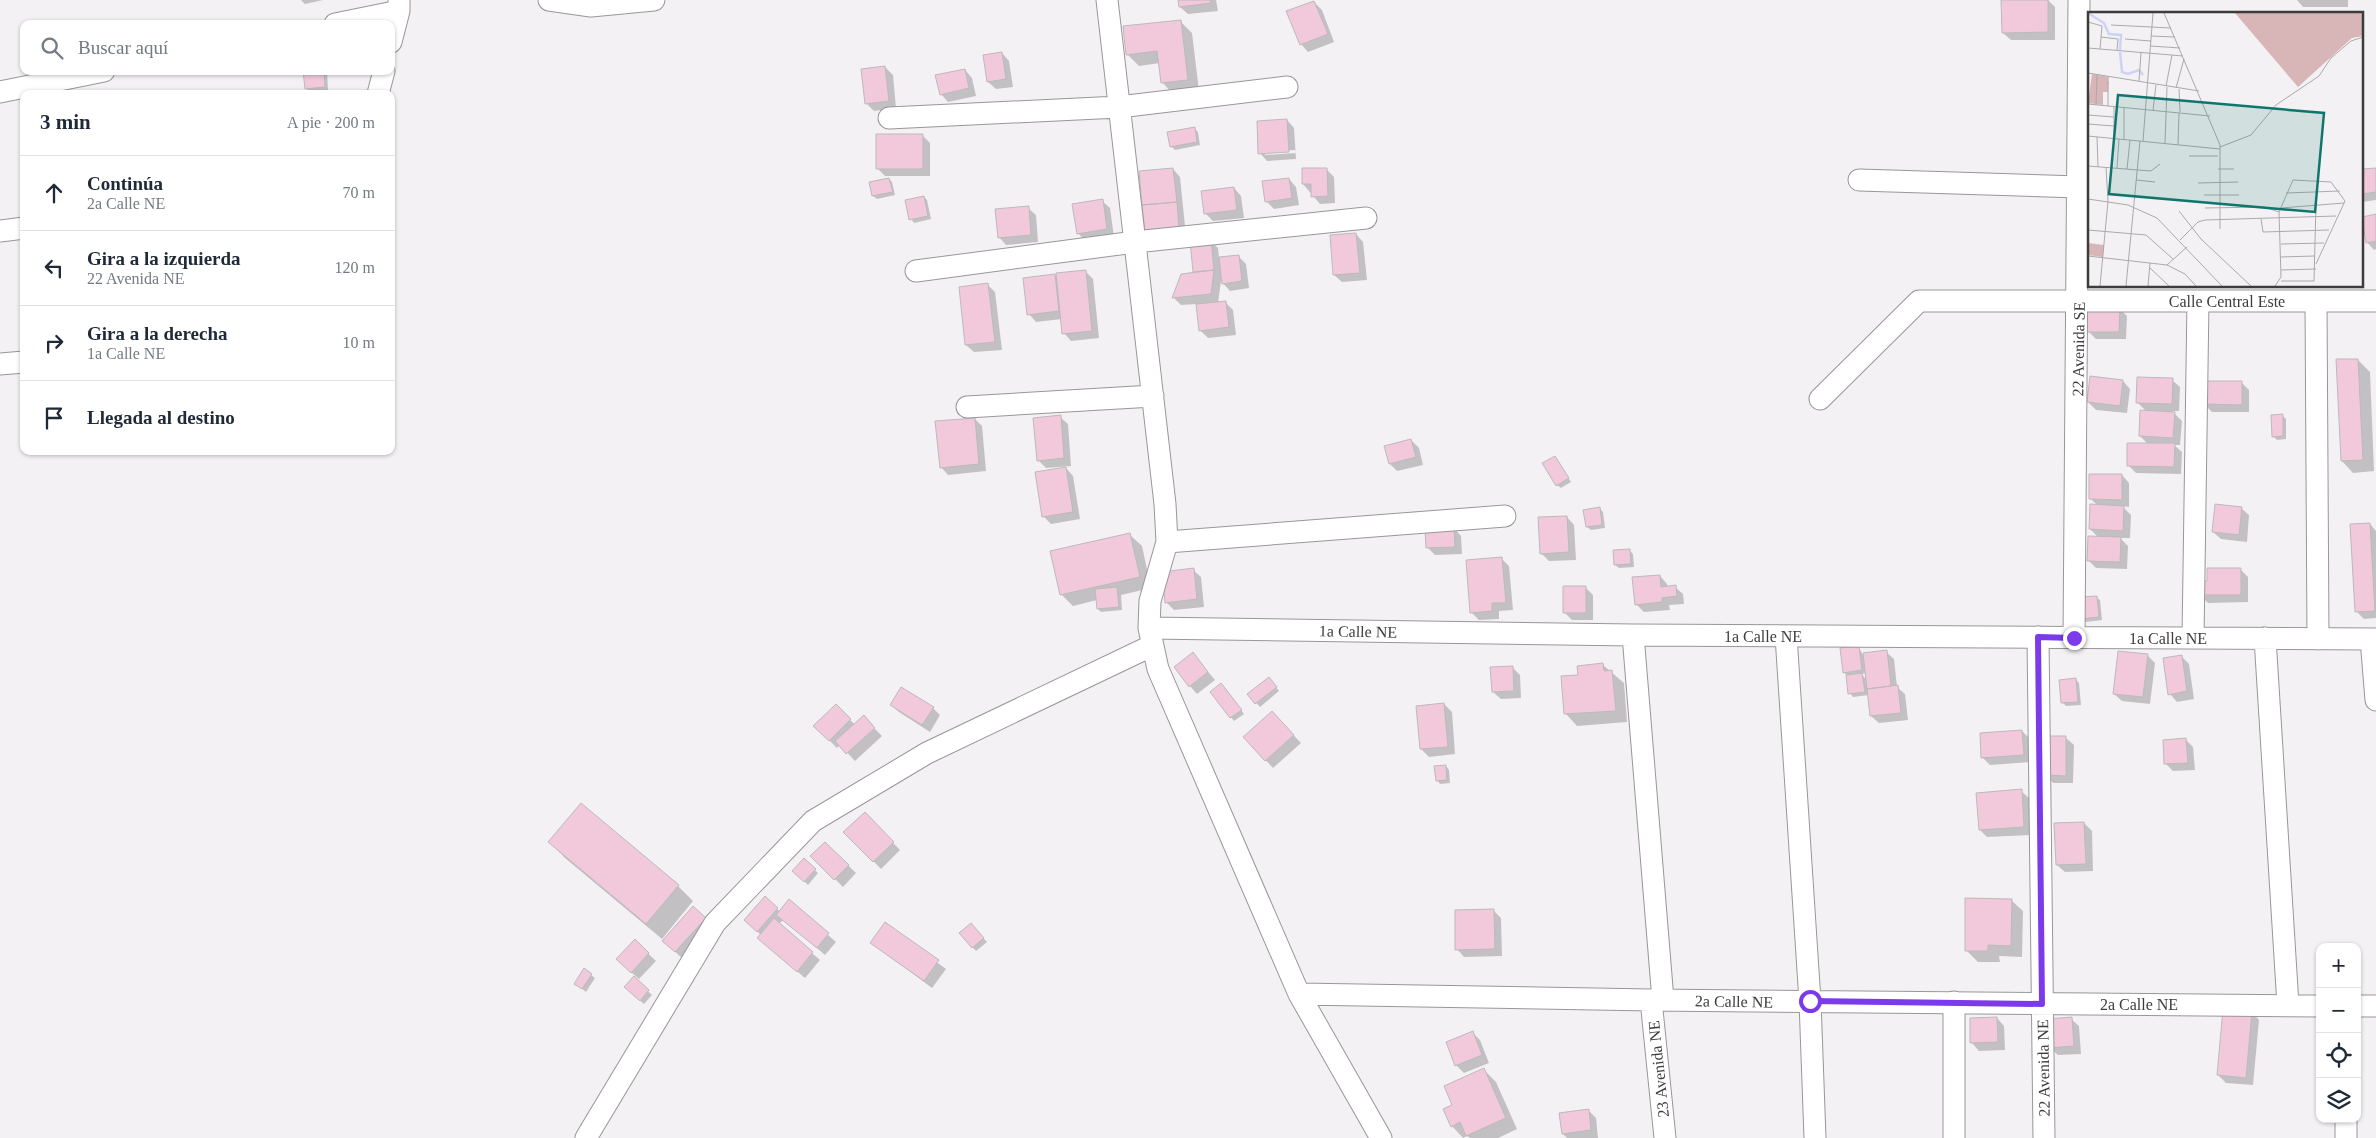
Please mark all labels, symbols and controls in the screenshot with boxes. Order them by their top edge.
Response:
inset map [2088,12,2364,288]
search box [20,20,395,75]
icon: search [38,34,66,62]
text: Buscar aquí [78,37,168,58]
text: 3 min [40,110,91,134]
text: A pie · 200 m [287,114,375,131]
text: Continúa [87,173,163,194]
icon: ahead [40,179,68,207]
text: 70 m [343,184,375,201]
text: 2a Calle NE [87,195,165,212]
text: Gira a la izquierda [87,248,241,269]
icon: left [40,254,68,282]
text: 120 m [335,259,375,276]
text: 22 Avenida NE [87,270,184,287]
street label: Calle Central Este [2169,293,2285,310]
street label: 22 Avenida SE [2069,301,2088,397]
text: Gira a la derecha [87,323,228,344]
icon: right [40,329,68,357]
text: 10 m [343,334,375,351]
text: 1a Calle NE [87,345,165,362]
icon: arrive [40,404,68,432]
text: Llegada al destino [87,407,235,428]
street label: 1a Calle NE [1319,622,1397,641]
route end [2063,627,2086,650]
street label: 1a Calle NE [1724,628,1802,645]
street label: 1a Calle NE [2129,630,2207,647]
map controls [2316,943,2361,1123]
button: + [2316,943,2361,988]
button: − [2316,988,2361,1033]
route start [1799,990,1822,1013]
street label: 2a Calle NE [1695,992,1773,1011]
street label: 2a Calle NE [2100,996,2178,1013]
street label: 22 Avenida NE [2034,1019,2053,1117]
street label: 23 Avenida NE [1645,1020,1672,1118]
button: locate [2316,1033,2361,1078]
button: layers [2316,1078,2361,1123]

